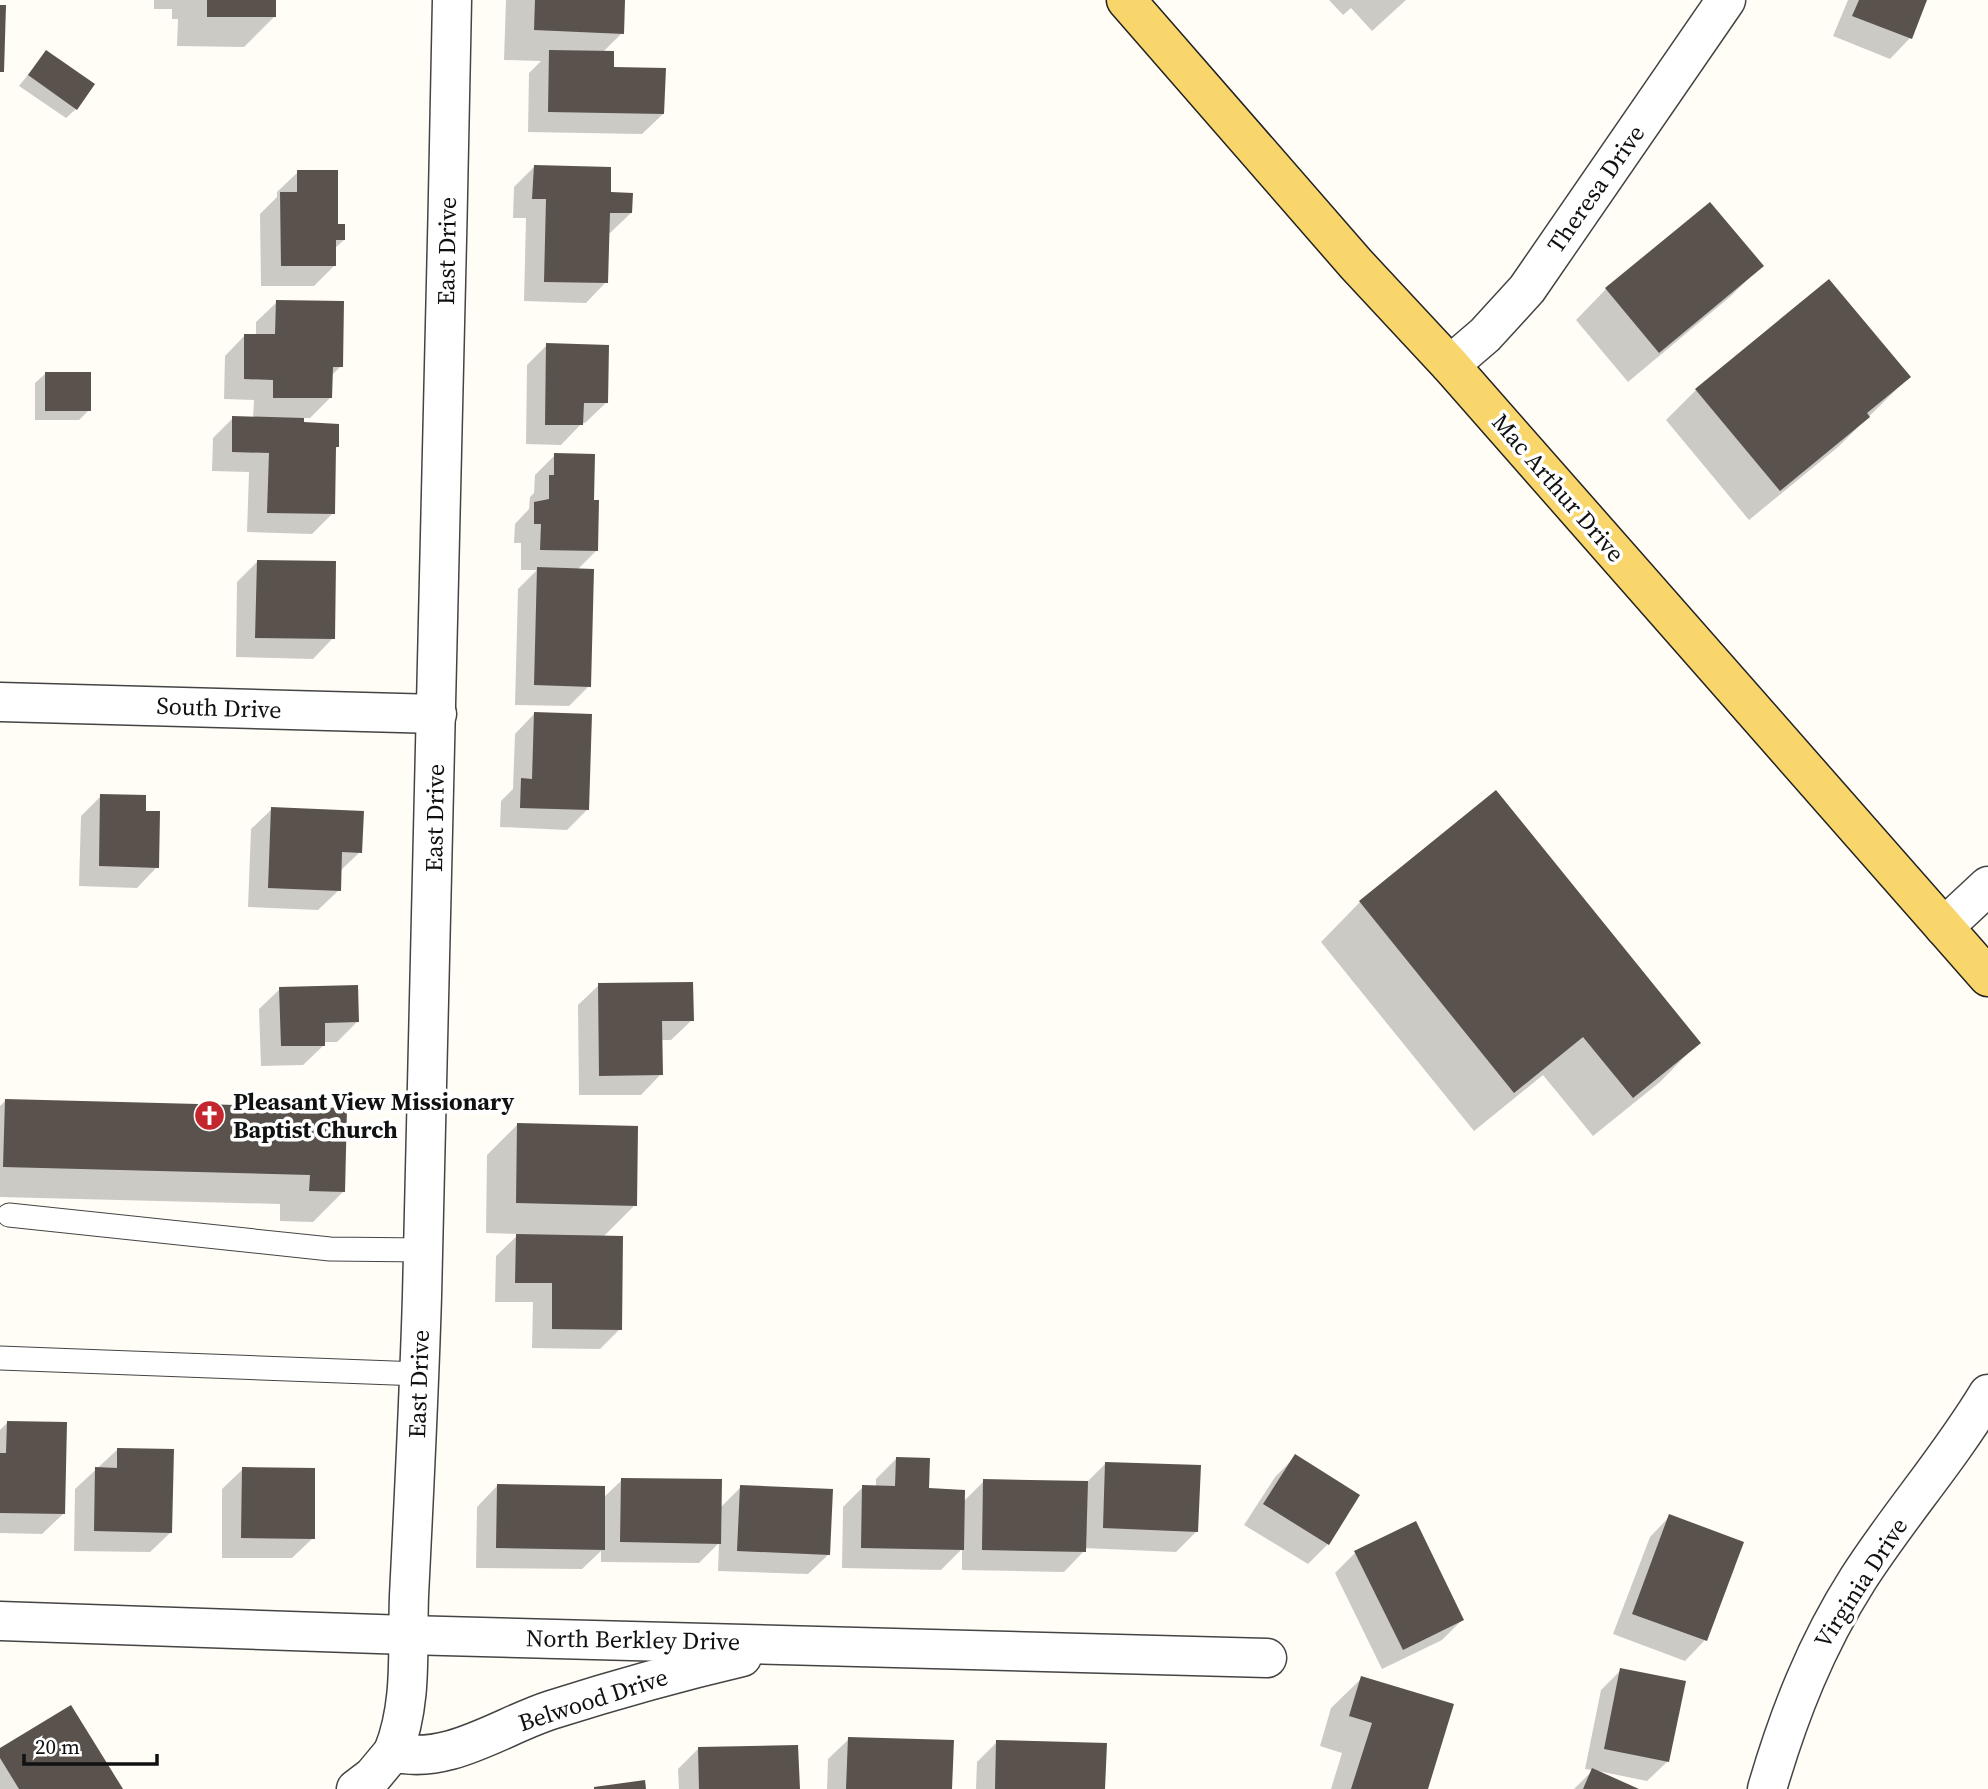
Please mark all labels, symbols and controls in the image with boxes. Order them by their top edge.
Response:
street label: Theresa Drive [1539,118,1652,259]
street label: East Drive [429,197,464,305]
street label: Mac Arthur Drive [1485,406,1632,569]
street label: South Drive [156,689,282,726]
street label: East Drive [417,764,452,872]
place label: Pleasant View Missionary Baptist Church [233,1085,515,1146]
church icon: Pleasant View Missionary Baptist Church [193,1099,227,1133]
street label: East Drive [400,1329,437,1439]
street label: Virginia Drive [1806,1511,1915,1654]
street label: North Berkley Drive [526,1621,740,1658]
street label: Belwood Drive [514,1660,672,1739]
scale bar [24,1722,158,1766]
text: 20 m [35,1732,80,1761]

